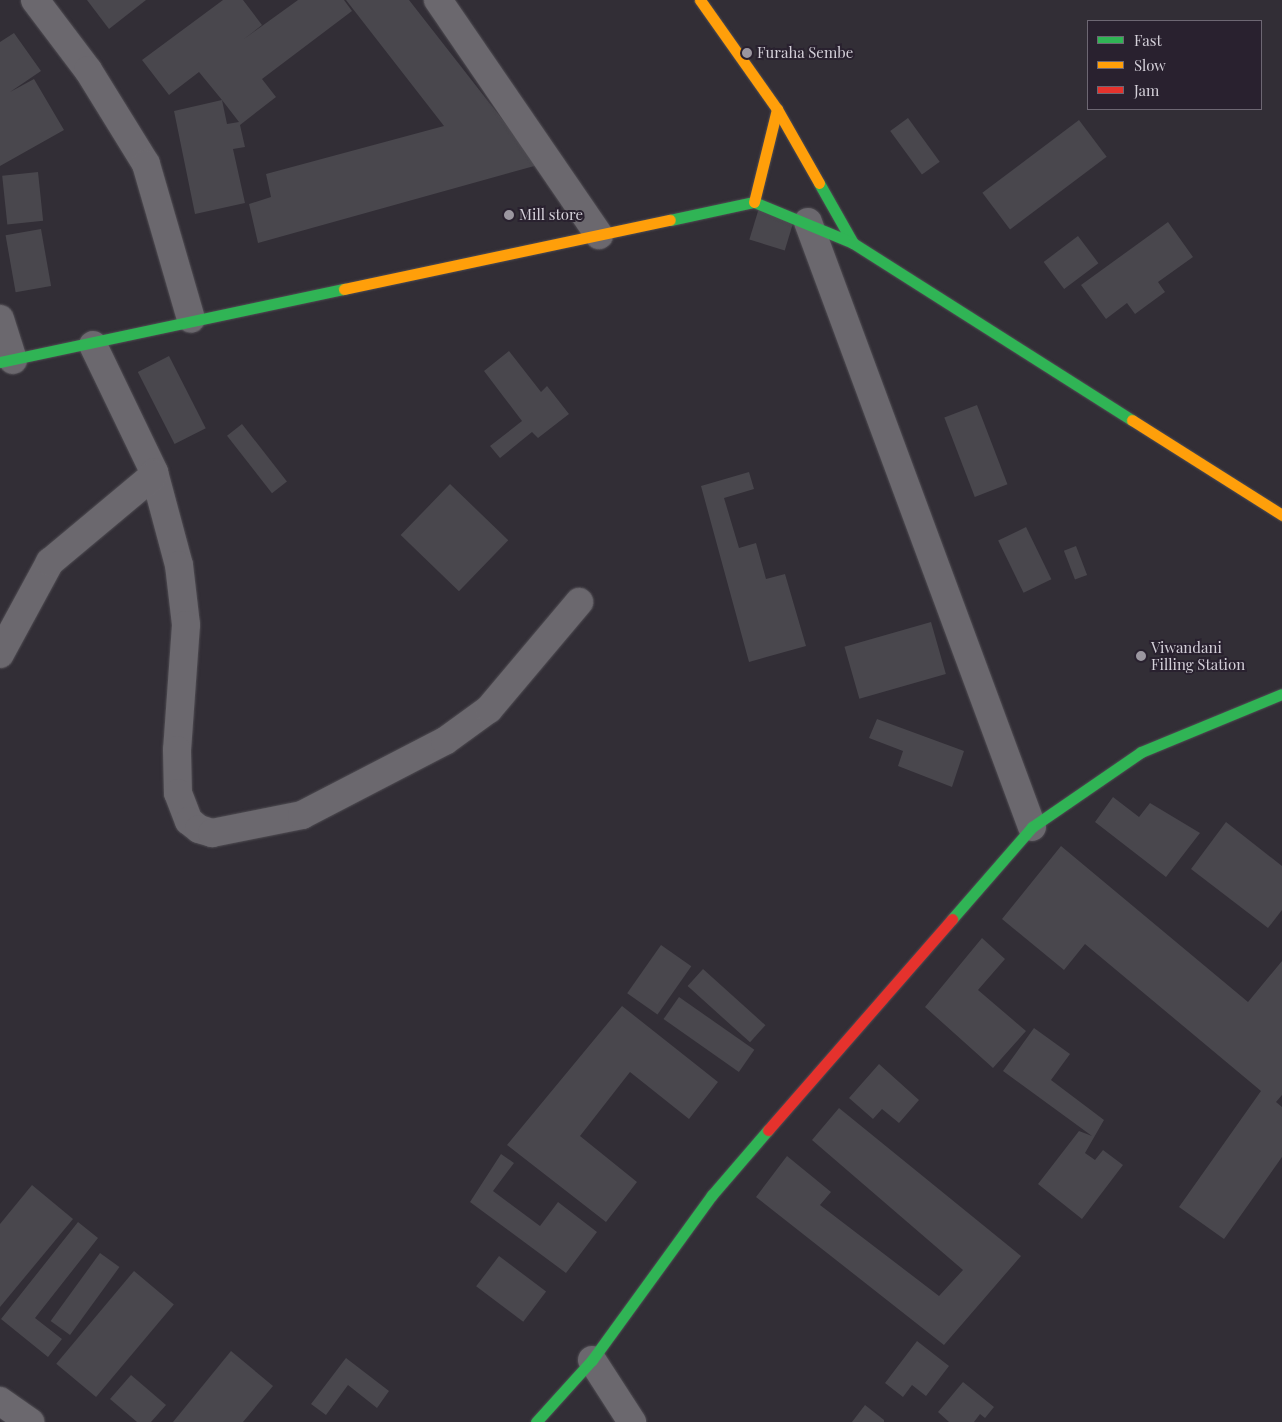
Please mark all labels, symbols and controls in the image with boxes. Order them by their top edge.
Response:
legend [1087,20,1262,110]
text: Fast [1134,30,1162,50]
place label: Furaha Sembe [757,44,853,62]
marker: Furaha Sembe [741,47,753,59]
text: Slow [1134,55,1166,75]
text: Jam [1134,80,1159,100]
place label: Mill store [519,206,583,224]
marker: Mill store [503,209,515,221]
place label: Viwandani Filling Station [1151,638,1245,673]
marker: Viwandani Filling Station [1135,650,1147,662]

